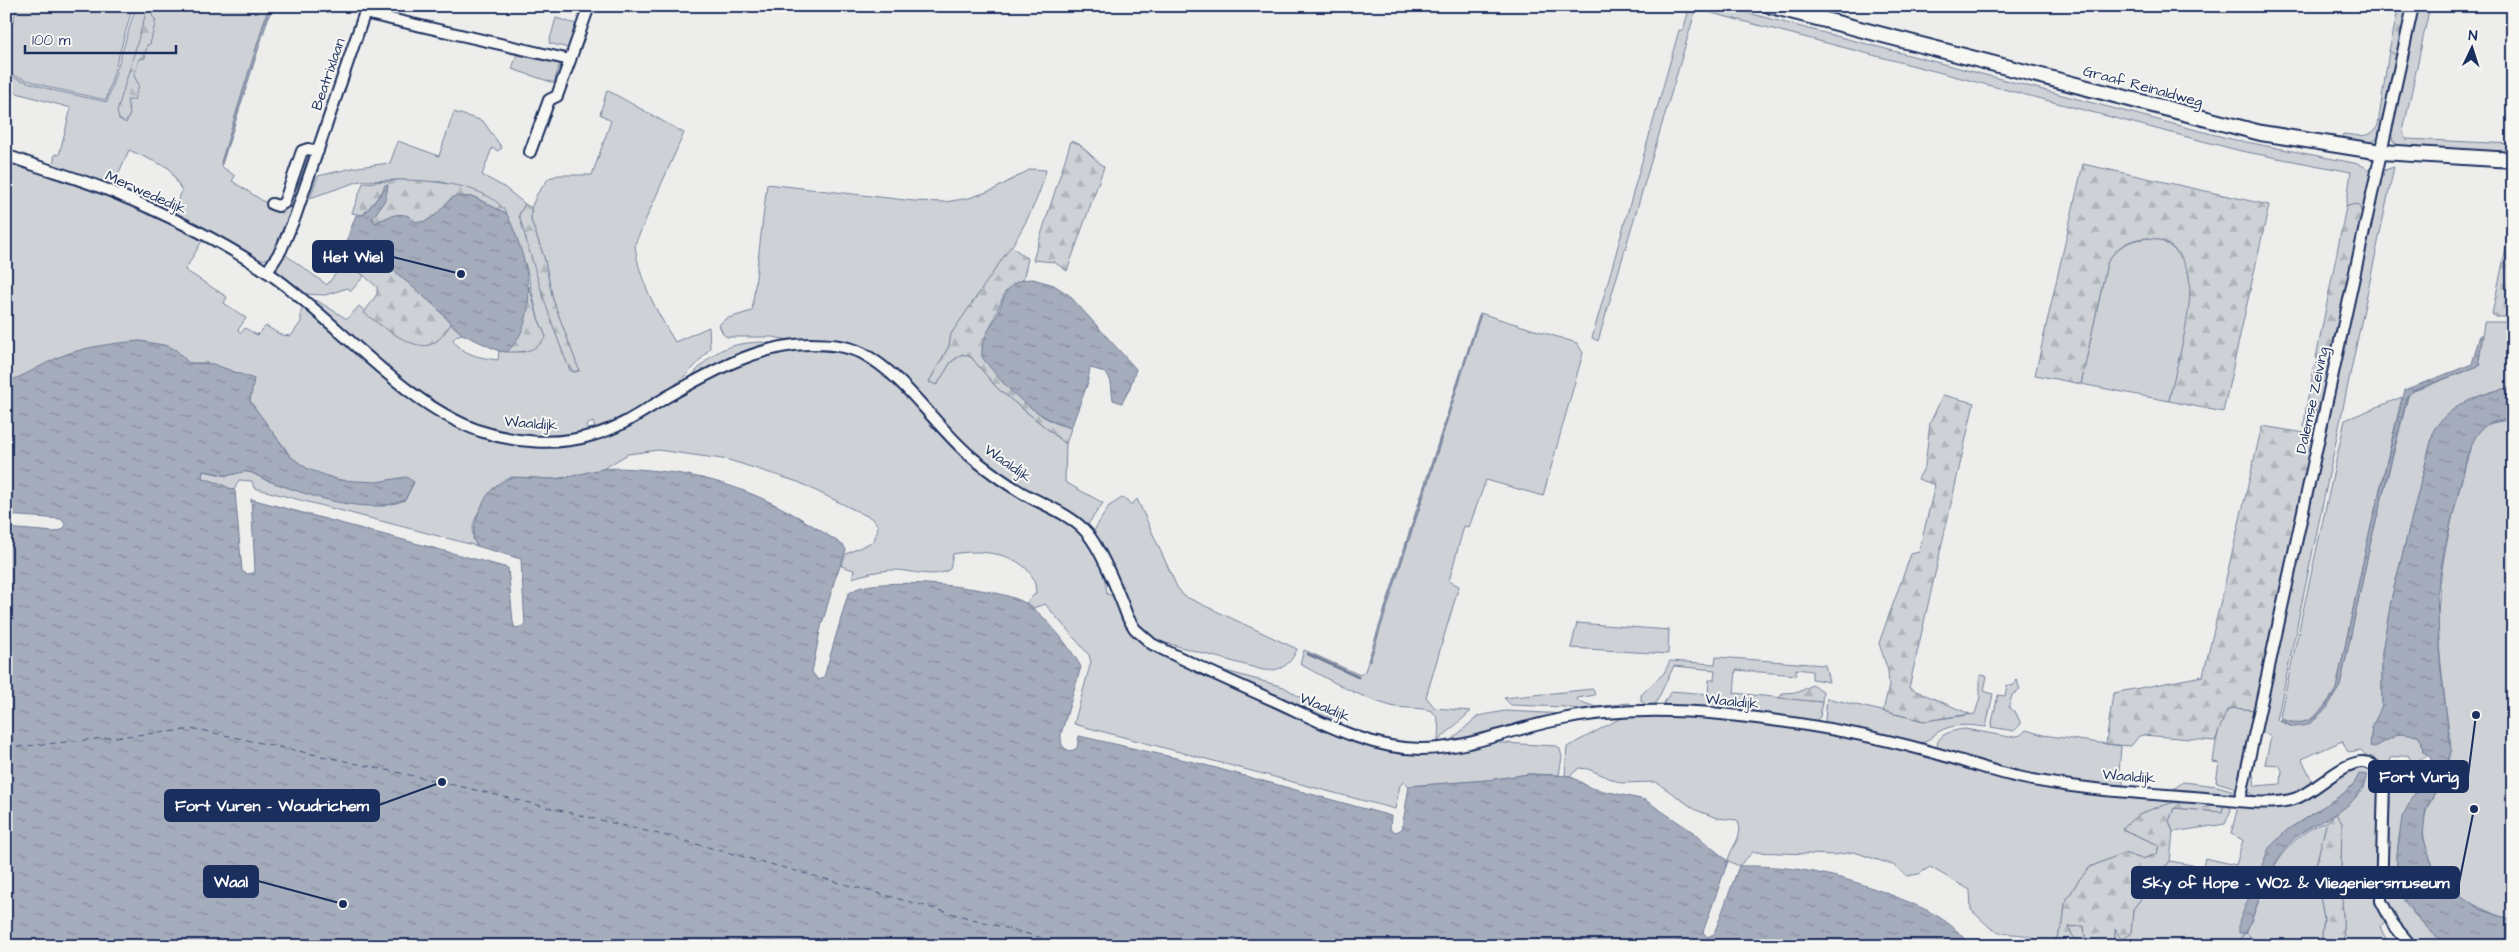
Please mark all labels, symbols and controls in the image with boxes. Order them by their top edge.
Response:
scale bar [25,22,176,54]
north arrow [2446,22,2496,72]
text: N [2468,26,2478,46]
text: 100 m [32,30,71,51]
street label: Beatrixlaan [306,35,351,113]
street label: Graaf Reinaldweg [2080,60,2205,114]
street label: Merwededijk [102,165,190,220]
callout: Het Wiel [313,241,393,272]
text: Het Wiel [323,246,383,268]
street label: Dalemse Zeiving [2291,345,2335,456]
street label: Waaldijk [503,411,559,436]
street label: Waaldijk [980,439,1036,487]
street label: Waaldijk [1296,687,1354,728]
street label: Waaldijk [1704,688,1760,715]
callout: Fort Vurig [2369,761,2468,792]
street label: Waaldijk [2101,764,2157,789]
text: Fort Vurig [2379,766,2459,790]
callout: Fort Vuren - Woudrichem [165,790,379,821]
text: Fort Vuren - Woudrichem [175,795,370,817]
callout: Waal [204,866,258,897]
callout: Sky of Hope - WO2 & Vliegeniersmuseum [2132,867,2459,898]
text: Waal [213,871,248,893]
text: Sky of Hope - WO2 & Vliegeniersmuseum [2142,872,2450,896]

